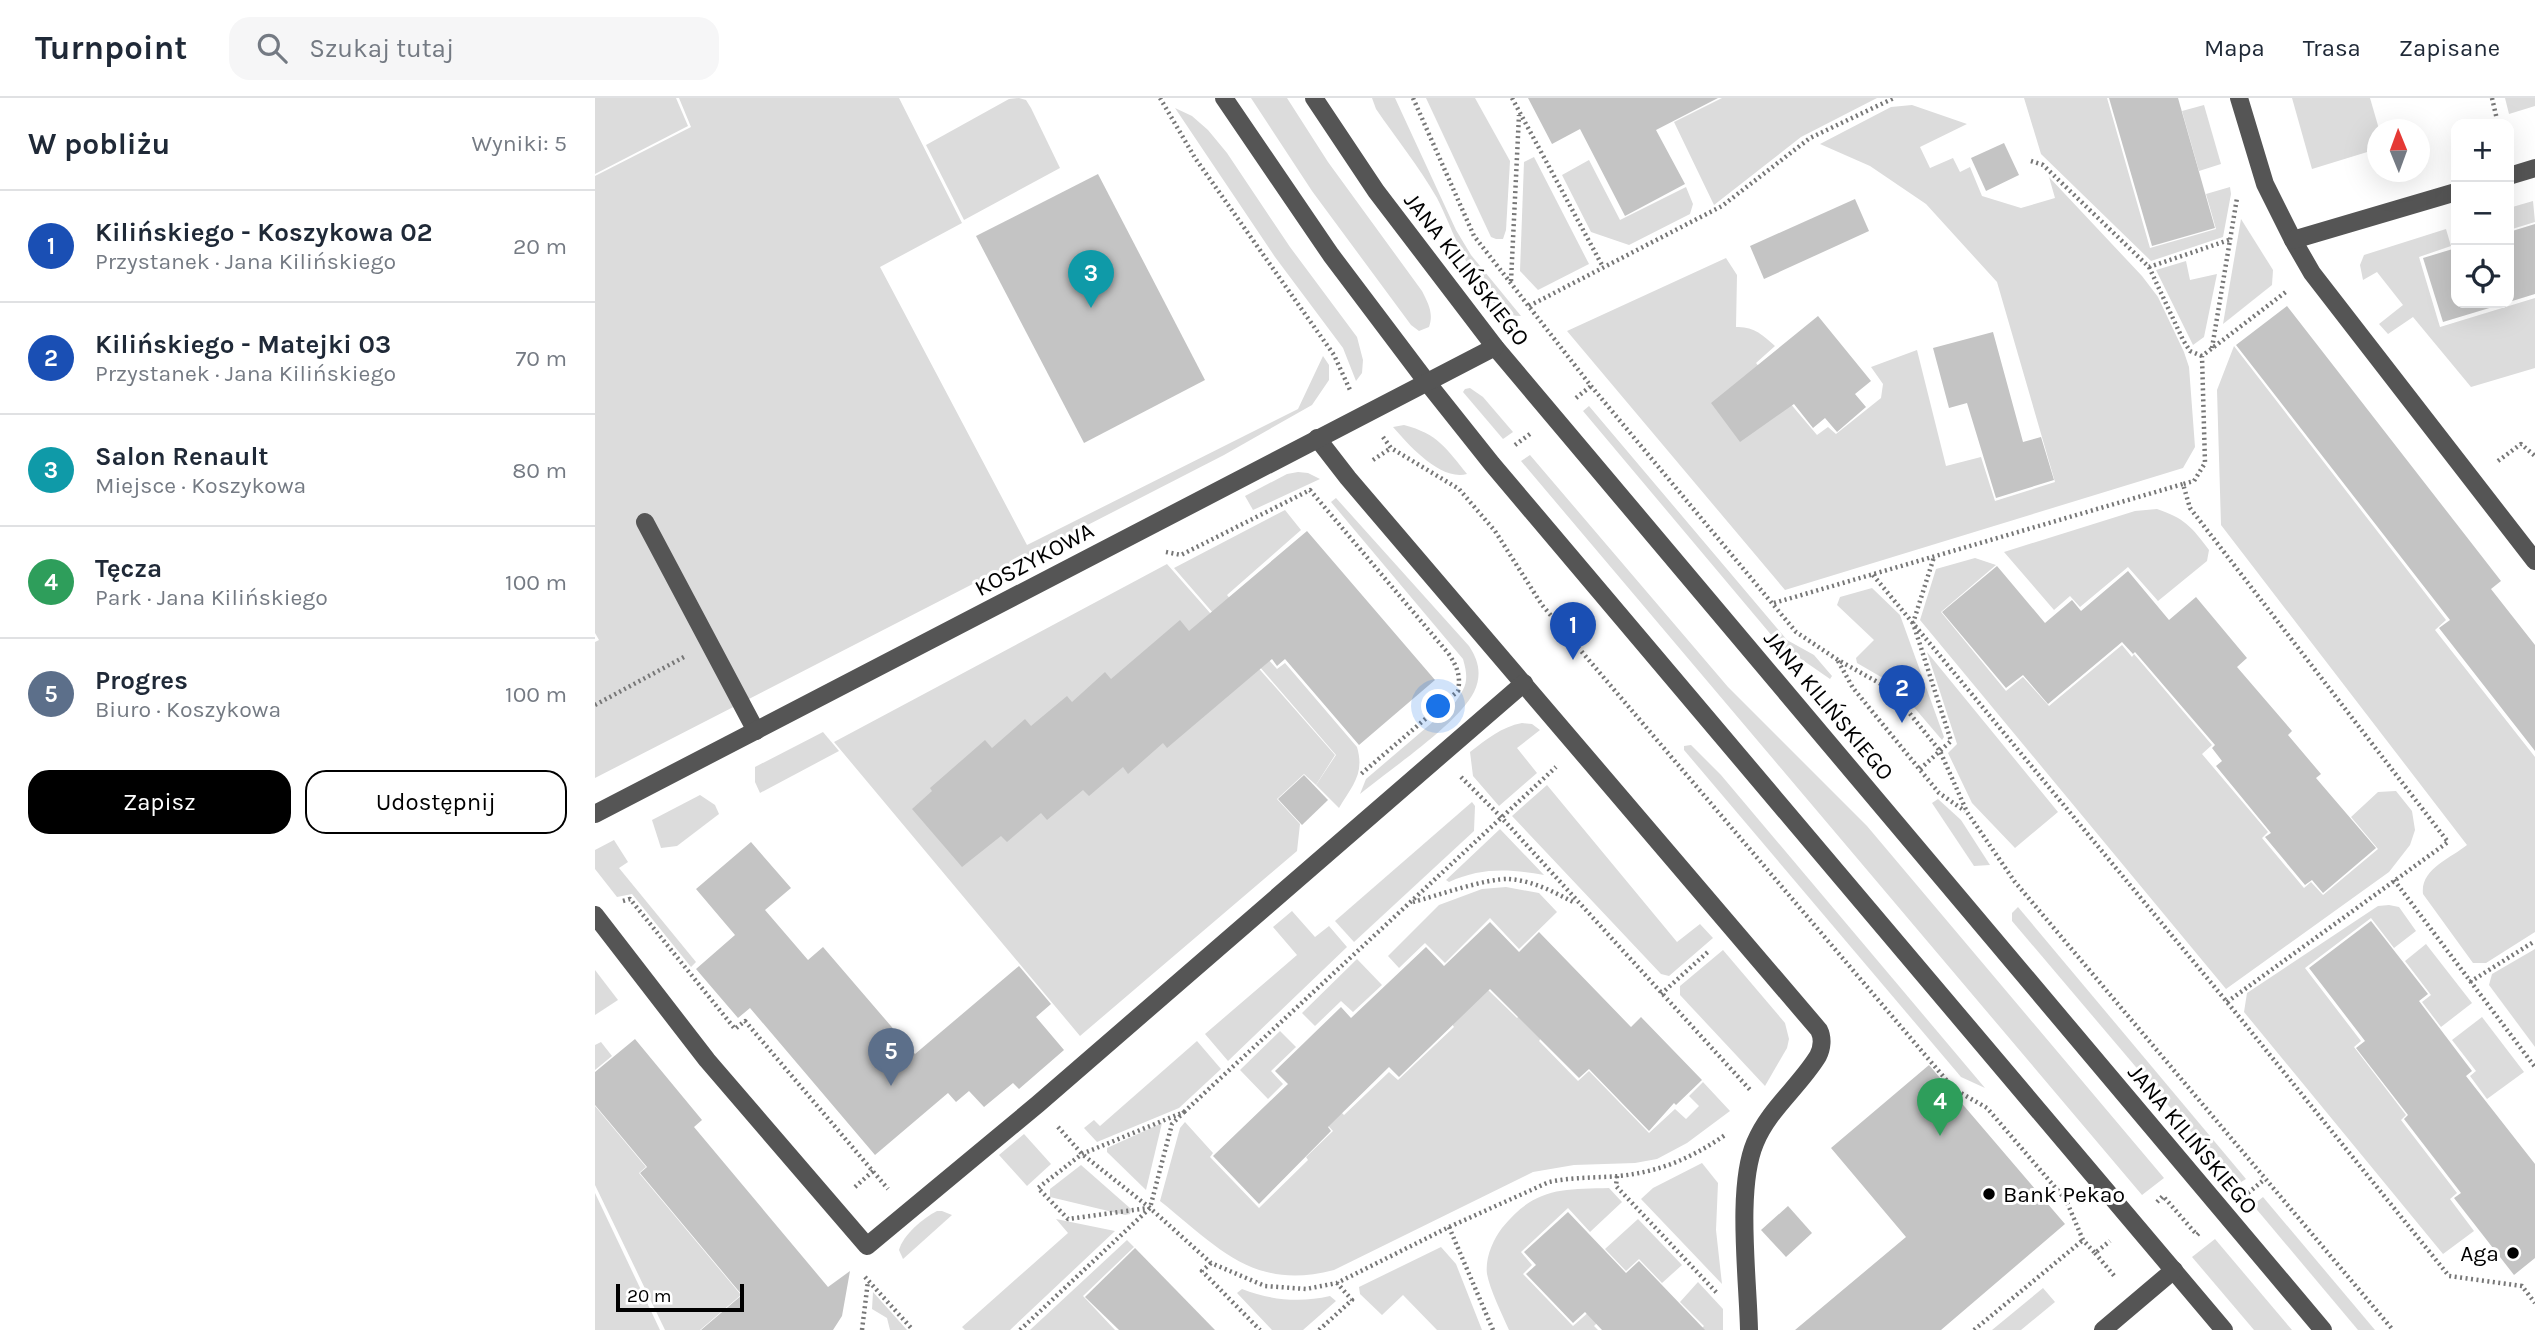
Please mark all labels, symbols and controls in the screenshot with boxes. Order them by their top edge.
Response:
search box [229,17,719,80]
text: Turnpoint [35,29,187,67]
icon: search [253,29,291,67]
text: Szukaj tutaj [309,33,454,64]
text: Mapa [2204,34,2265,62]
text: Trasa [2303,34,2361,62]
text: Zapisane [2399,34,2500,62]
north arrow [2367,119,2430,182]
map controls [2451,119,2514,308]
button: + [2451,119,2514,182]
text: W pobliżu [28,126,170,162]
text: Wyniki: 5 [471,130,567,157]
button: − [2451,182,2514,245]
street label: JANA KILIŃSKIEGO [1398,187,1535,351]
text: Kilińskiego - Koszykowa 02 [95,217,432,248]
text: 1 [47,233,55,260]
text: 20 m [513,233,567,260]
button: locate [2451,245,2514,308]
text: Przystanek · Jana Kilińskiego [95,248,396,275]
pin: 3 [1068,250,1114,308]
text: Kilińskiego - Matejki 03 [95,329,391,360]
text: 2 [44,345,58,372]
text: 70 m [516,345,567,372]
text: Przystanek · Jana Kilińskiego [95,360,396,387]
text: Salon Renault [95,441,269,472]
text: 3 [44,457,58,484]
text: 80 m [512,457,567,484]
text: Miejsce · Koszykowa [95,472,306,499]
street label: KOSZYKOWA [970,517,1098,602]
text: Tęcza [95,553,162,584]
text: 4 [44,569,58,596]
text: 100 m [505,569,567,596]
text: Park · Jana Kilińskiego [95,584,328,611]
pin: 1 [1550,602,1596,660]
street label: JANA KILIŃSKIEGO [1758,625,1899,786]
text: Progres [95,665,188,696]
pin: 2 [1879,665,1925,723]
text: 5 [44,681,58,708]
text: 100 m [505,681,567,708]
your location [1421,689,1455,723]
text: Biuro · Koszykowa [95,696,281,723]
button: Zapisz [28,770,291,834]
button: Udostępnij [305,770,567,834]
pin: 5 [868,1028,914,1086]
street label: JANA KILIŃSKIEGO [2122,1059,2263,1220]
pin: 4 [1917,1078,1963,1136]
place label: Bank Pekao [2003,1181,2125,1208]
marker: Bank Pekao [1981,1186,1997,1202]
place label: Aga [2460,1240,2499,1267]
marker: Aga [2505,1245,2521,1261]
scale bar [616,1281,744,1313]
text: 20 m [627,1285,672,1307]

